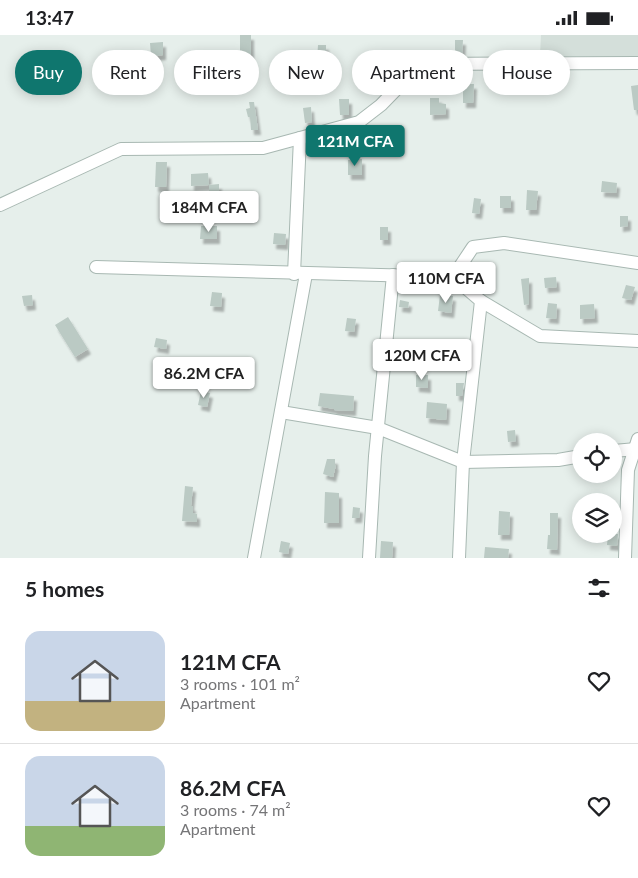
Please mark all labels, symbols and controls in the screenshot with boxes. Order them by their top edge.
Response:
text: 13:47 [25,6,74,29]
chip: Buy [15,50,82,95]
chip: Rent [92,50,164,95]
chip: Filters [174,50,259,95]
chip: New [269,50,342,95]
chip: Apartment [352,50,473,95]
chip: House [483,50,570,95]
pin: 121M CFA [303,125,407,167]
text: 121M CFA [317,131,393,150]
pin: 184M CFA [157,191,261,233]
text: 184M CFA [171,197,247,216]
pin: 110M CFA [394,261,498,304]
text: 110M CFA [408,268,484,287]
pin: 120M CFA [370,339,474,381]
text: 120M CFA [384,345,460,364]
pin: 86.2M CFA [147,357,261,399]
text: 86.2M CFA [164,363,244,382]
map controls [572,433,622,543]
button: locate [572,433,622,483]
button: layers [572,493,622,543]
icon: filters [585,574,613,602]
text: 5 homes [25,576,104,601]
text: 121M CFA [180,649,281,674]
icon: home [65,651,125,711]
icon: heart [585,667,613,695]
text: 3 rooms · 101 m² [180,674,300,693]
text: Apartment [180,693,255,712]
text: 86.2M CFA [180,775,286,800]
icon: home [65,776,125,836]
icon: heart [585,792,613,820]
text: 3 rooms · 74 m² [180,800,291,819]
text: Apartment [180,819,255,838]

